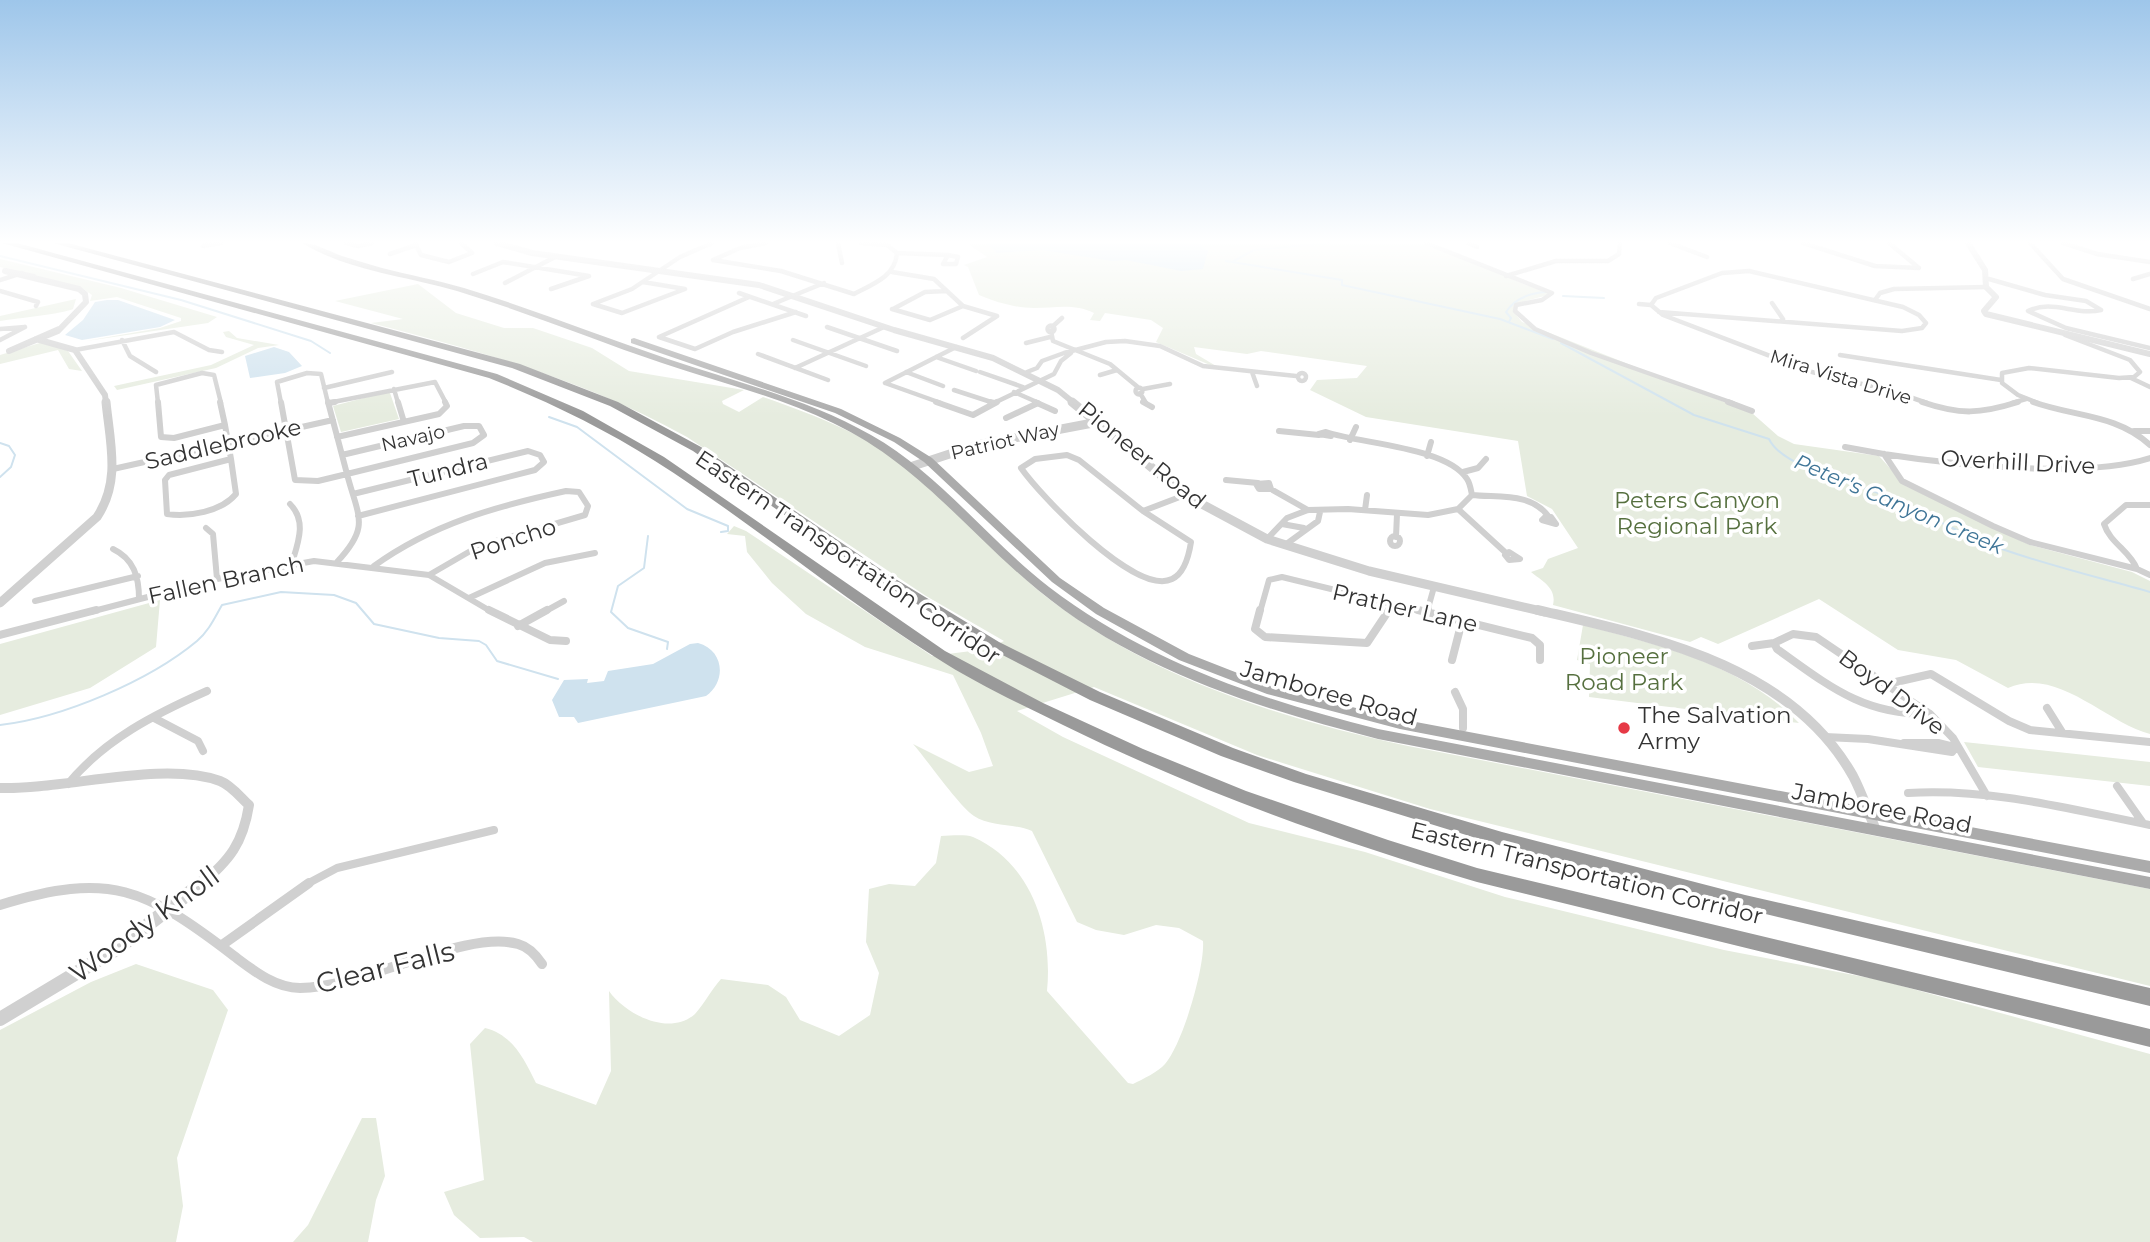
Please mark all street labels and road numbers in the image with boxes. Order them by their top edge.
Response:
street label: Mira Vista Drive [1767,345,1915,409]
street label: Pioneer Road [1073,395,1211,515]
street label: Saddlebrooke [142,412,304,476]
street label: Patriot Way [948,417,1062,465]
street label: Navajo [379,419,447,456]
street label: Eastern Transportation Corridor [690,444,1006,670]
street label: Overhill Drive [1940,444,2096,480]
street label: Tundra [405,447,491,493]
street label: Poncho [466,512,560,566]
street label: Fallen Branch [146,550,306,610]
street label: Prather Lane [1330,578,1480,638]
street label: Boyd Drive [1833,643,1951,741]
street label: Jamboree Road [1237,654,1421,732]
street label: Jamboree Road [1789,777,1974,839]
street label: Eastern Transportation Corridor [1408,816,1766,930]
street label: Woody Knoll [62,858,226,990]
street label: Clear Falls [312,933,458,1001]

